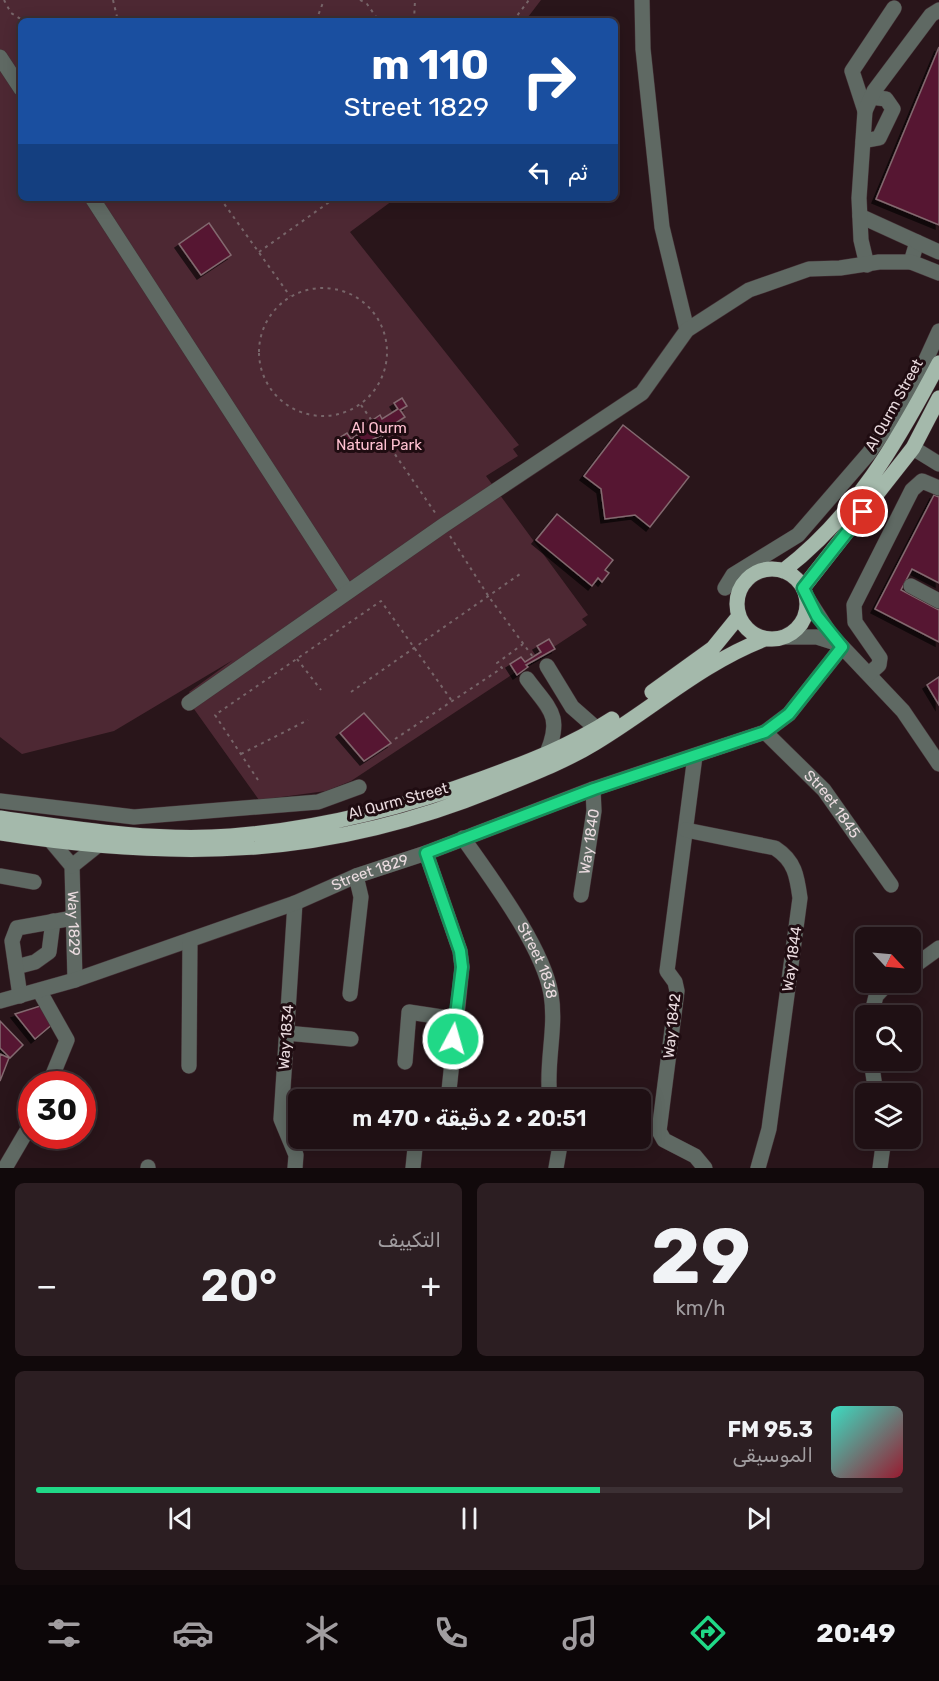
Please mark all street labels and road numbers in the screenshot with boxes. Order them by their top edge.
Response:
street label: Al Qurm Street [861,356,927,454]
street label: Street 1845 [800,766,864,842]
street label: Al Qurm Street [346,779,450,823]
street label: Way 1840 [575,808,603,876]
street label: Street 1829 [329,850,411,895]
street label: Way 1829 [64,891,83,956]
street label: Street 1838 [513,919,561,1000]
street label: Way 1844 [778,925,806,993]
street label: Way 1842 [660,992,684,1059]
street label: Way 1834 [275,1004,297,1070]

